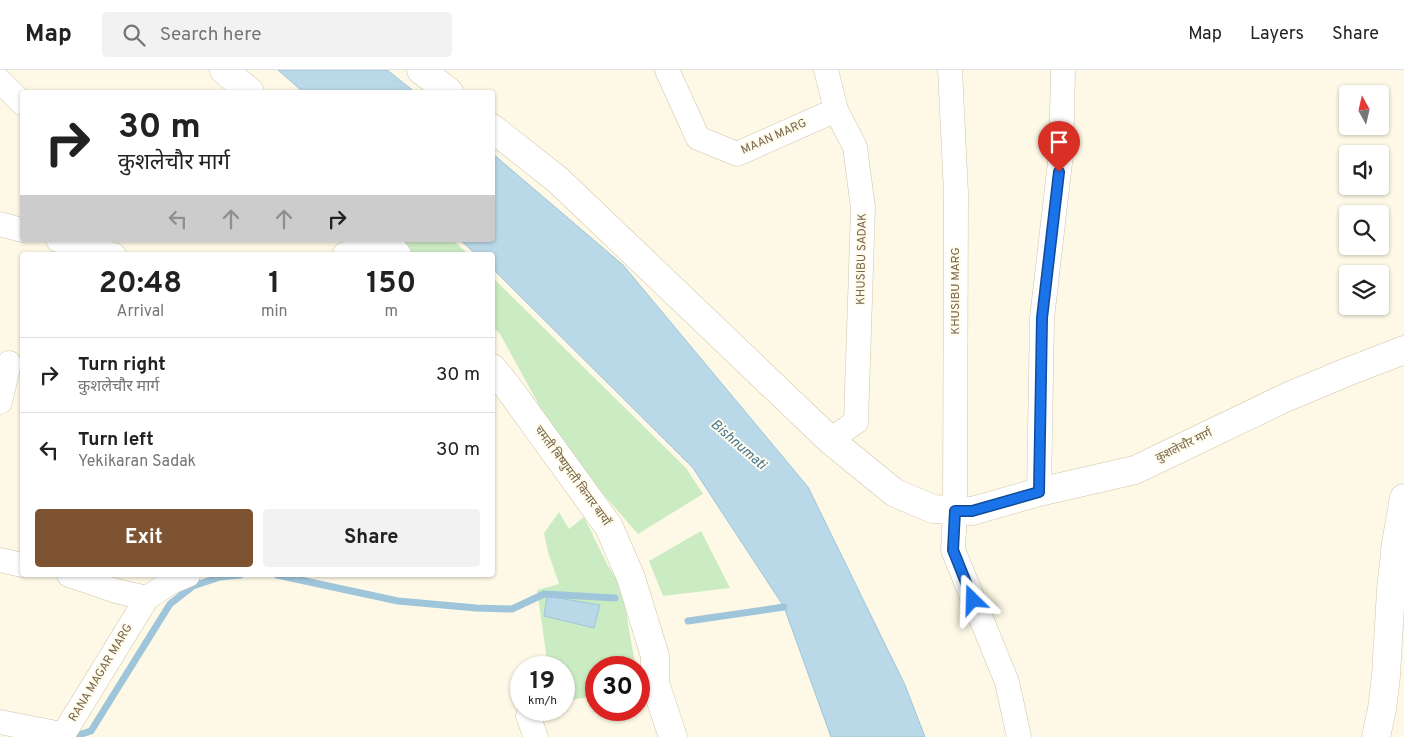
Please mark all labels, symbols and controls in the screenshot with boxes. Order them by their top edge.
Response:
search box [102,12,452,57]
text: Map [25,20,72,50]
icon: search [120,21,148,49]
text: Search here [160,23,261,47]
text: Map [1188,23,1222,46]
text: Layers [1250,23,1304,46]
text: Share [1332,23,1379,46]
north arrow [1339,85,1389,135]
map controls [1339,85,1389,315]
text: 30 m [118,106,201,150]
icon: right [35,110,100,175]
street label: MAAN MARG [739,115,809,159]
pin [1038,121,1080,172]
icon: arrive [1045,128,1073,156]
button: sound [1339,145,1389,195]
text: कुशलेचौर मार्ग [118,150,230,177]
icon: left [164,205,192,233]
icon: ahead [217,205,245,233]
icon: ahead [270,205,298,233]
icon: right [323,205,351,233]
button: search [1339,205,1389,255]
street label: KHUSIBU SADAK [853,213,871,305]
street label: KHUSIBU MARG [948,247,964,335]
button: layers [1339,265,1389,315]
text: 20:48 [99,266,182,303]
text: 1 [268,266,280,303]
text: 150 [366,266,416,303]
text: Arrival [117,302,164,322]
text: min [261,302,288,322]
text: m [384,302,398,322]
text: Turn right [78,353,166,377]
icon: right [35,361,63,389]
text: 30 m [436,363,480,387]
text: कुशलेचौर मार्ग [78,377,159,397]
water label: Bishnumati [707,416,770,475]
street label: चमती बिष्णुमती किनार बायाँ [530,422,615,530]
street label: कुशलेचौर मार्ग [1153,424,1216,467]
text: Turn left [78,428,154,452]
icon: left [35,436,63,464]
text: 30 m [436,438,480,462]
text: Yekikaran Sadak [78,452,196,472]
button: Exit [35,509,253,567]
button: Share [263,509,480,567]
position arrow [946,573,998,625]
street label: RANA MAGAR MARG [65,621,137,725]
speed limit sign: 30 [585,656,650,721]
text: 19 [530,666,555,698]
text: km/h [528,693,557,709]

